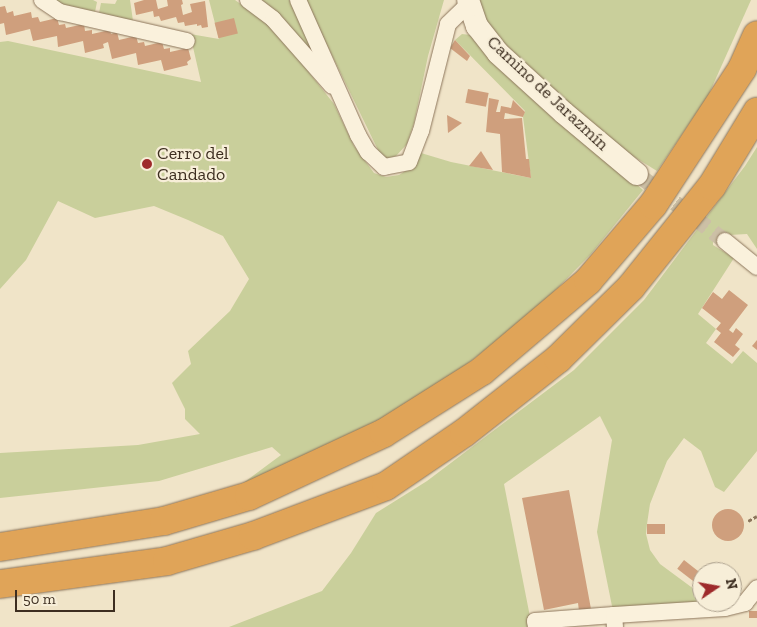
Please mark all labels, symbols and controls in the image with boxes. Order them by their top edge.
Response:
street label: Camino de Jarazmín [483,31,613,155]
place label: Cerro del Candado [157,143,229,186]
marker: Cerro del Candado [141,158,153,170]
north arrow [692,562,742,612]
text: N [722,577,741,591]
scale bar [18,580,118,612]
text: 50 m [23,590,56,608]

